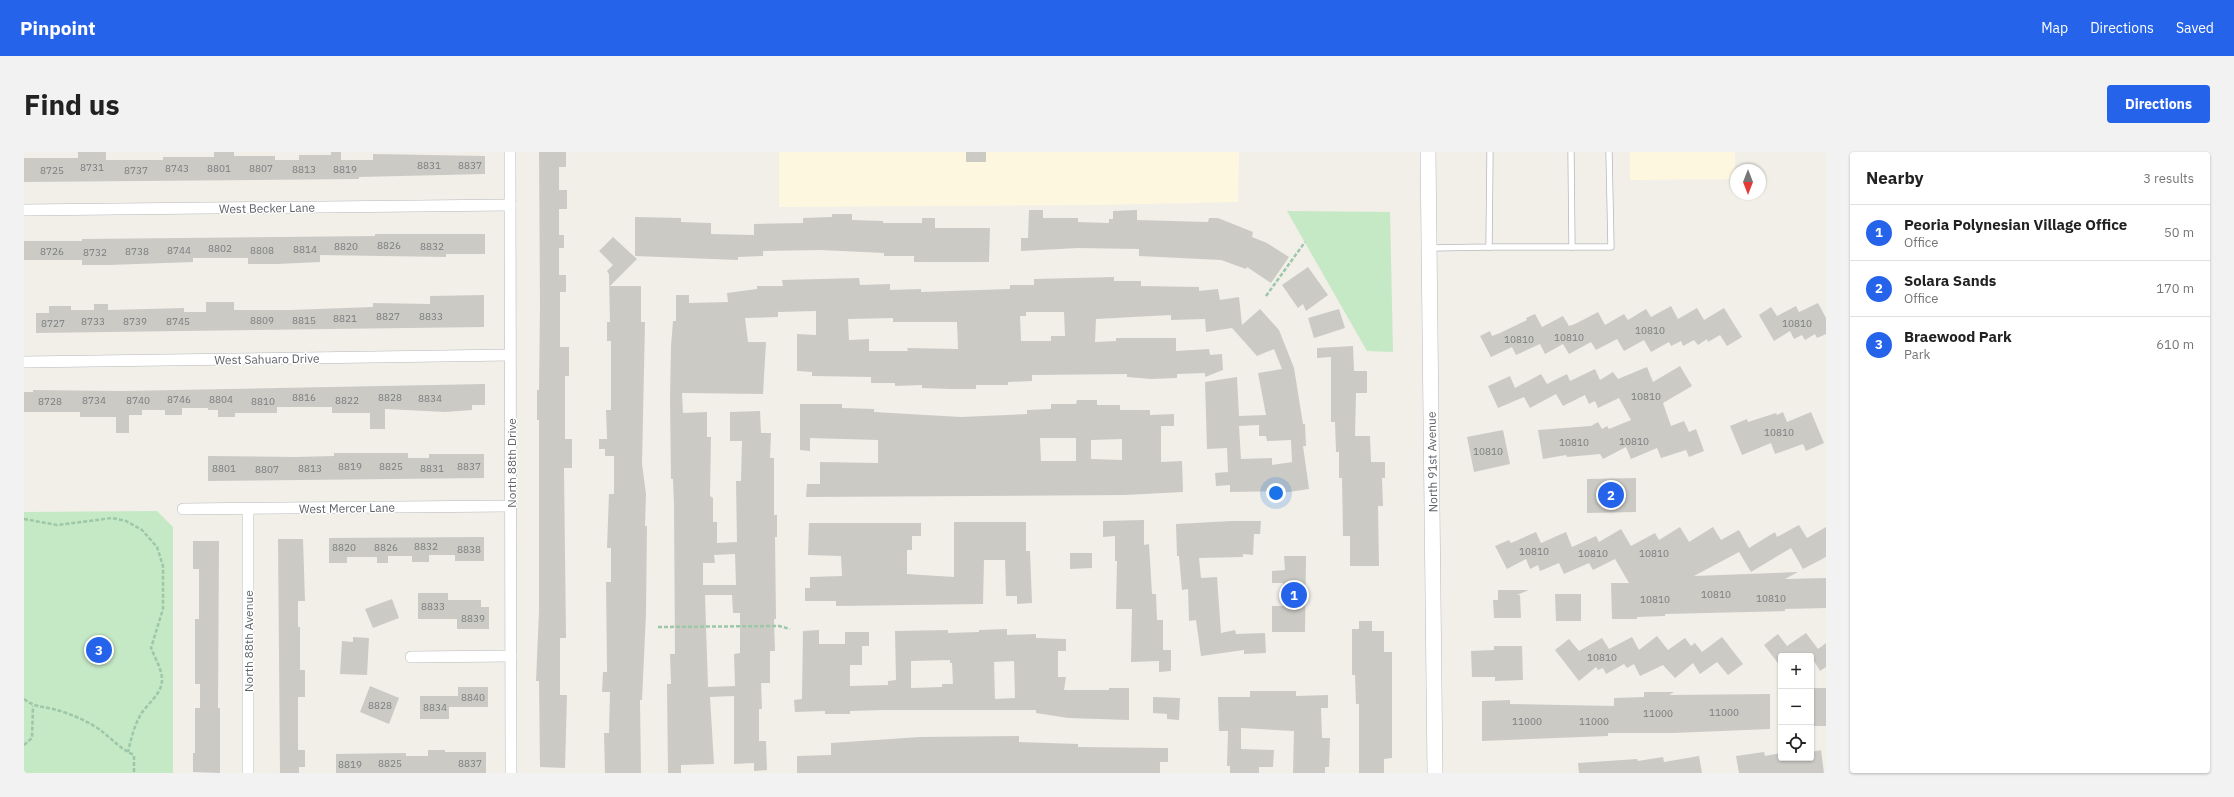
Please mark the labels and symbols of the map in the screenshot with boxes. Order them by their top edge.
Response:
house number: 8831 [417,159,441,172]
house number: 8837 [458,159,482,172]
house number: 8731 [80,161,104,174]
house number: 8743 [165,162,189,175]
house number: 8801 [207,162,231,175]
house number: 8807 [249,162,273,175]
house number: 8813 [292,163,316,176]
house number: 8819 [333,163,357,176]
house number: 8725 [40,164,64,177]
house number: 8737 [124,164,148,177]
north arrow [1730,164,1766,200]
street label: West Becker Lane [219,200,316,216]
house number: 8826 [377,239,401,252]
house number: 8820 [334,240,358,253]
house number: 8832 [420,240,444,253]
house number: 8802 [208,242,232,255]
house number: 8814 [293,243,317,256]
house number: 8744 [167,244,191,257]
house number: 8808 [250,244,274,257]
house number: 8726 [40,245,64,258]
house number: 8738 [125,245,149,258]
house number: 8732 [83,246,107,259]
house number: 8827 [376,310,400,323]
house number: 8833 [419,310,443,323]
house number: 8821 [333,312,357,325]
house number: 8809 [250,314,274,327]
house number: 8815 [292,314,316,327]
house number: 8733 [81,315,105,328]
house number: 8739 [123,315,147,328]
house number: 8745 [166,315,190,328]
house number: 8727 [41,317,65,330]
house number: 10810 [1782,317,1812,330]
house number: 10810 [1635,324,1665,337]
house number: 10810 [1554,331,1584,344]
house number: 10810 [1504,333,1534,346]
street label: West Sahuaro Drive [214,351,320,367]
house number: 10810 [1631,390,1661,403]
house number: 8816 [292,391,316,404]
house number: 8828 [378,391,402,404]
house number: 8834 [418,392,442,405]
house number: 8746 [167,393,191,406]
house number: 8804 [209,393,233,406]
house number: 8734 [82,394,106,407]
house number: 8740 [126,394,150,407]
house number: 8822 [335,394,359,407]
house number: 8728 [38,395,62,408]
house number: 8810 [251,395,275,408]
street label: North 91st Avenue [1424,411,1440,513]
street label: North 88th Drive [504,418,519,508]
house number: 10810 [1764,426,1794,439]
house number: 10810 [1619,435,1649,448]
house number: 10810 [1559,436,1589,449]
house number: 10810 [1473,445,1503,458]
house number: 8819 [338,460,362,473]
house number: 8825 [379,460,403,473]
house number: 8837 [457,460,481,473]
house number: 8801 [212,462,236,475]
house number: 8813 [298,462,322,475]
house number: 8831 [420,462,444,475]
house number: 8807 [255,463,279,476]
pin: 2 [1598,480,1624,510]
your location [1266,483,1286,503]
street label: West Mercer Lane [299,500,396,516]
house number: 8832 [414,540,438,553]
house number: 8820 [332,541,356,554]
house number: 8826 [374,541,398,554]
house number: 8838 [457,543,481,556]
house number: 10810 [1519,545,1549,558]
house number: 10810 [1578,547,1608,560]
house number: 10810 [1639,547,1669,560]
pin: 1 [1281,580,1307,610]
house number: 10810 [1701,588,1731,601]
street label: North 88th Avenue [241,590,256,692]
house number: 10810 [1756,592,1786,605]
house number: 10810 [1640,593,1670,606]
house number: 8833 [421,600,445,613]
house number: 8839 [461,612,485,625]
pin: 3 [86,635,112,665]
house number: 10810 [1587,651,1617,664]
house number: 8840 [461,691,485,704]
house number: 8828 [368,699,392,712]
house number: 8834 [423,701,447,714]
house number: 11000 [1709,706,1739,719]
house number: 11000 [1643,707,1673,720]
house number: 11000 [1512,715,1542,728]
house number: 11000 [1579,715,1609,728]
house number: 8825 [378,757,402,770]
house number: 8837 [458,757,482,770]
house number: 8819 [338,758,362,771]

